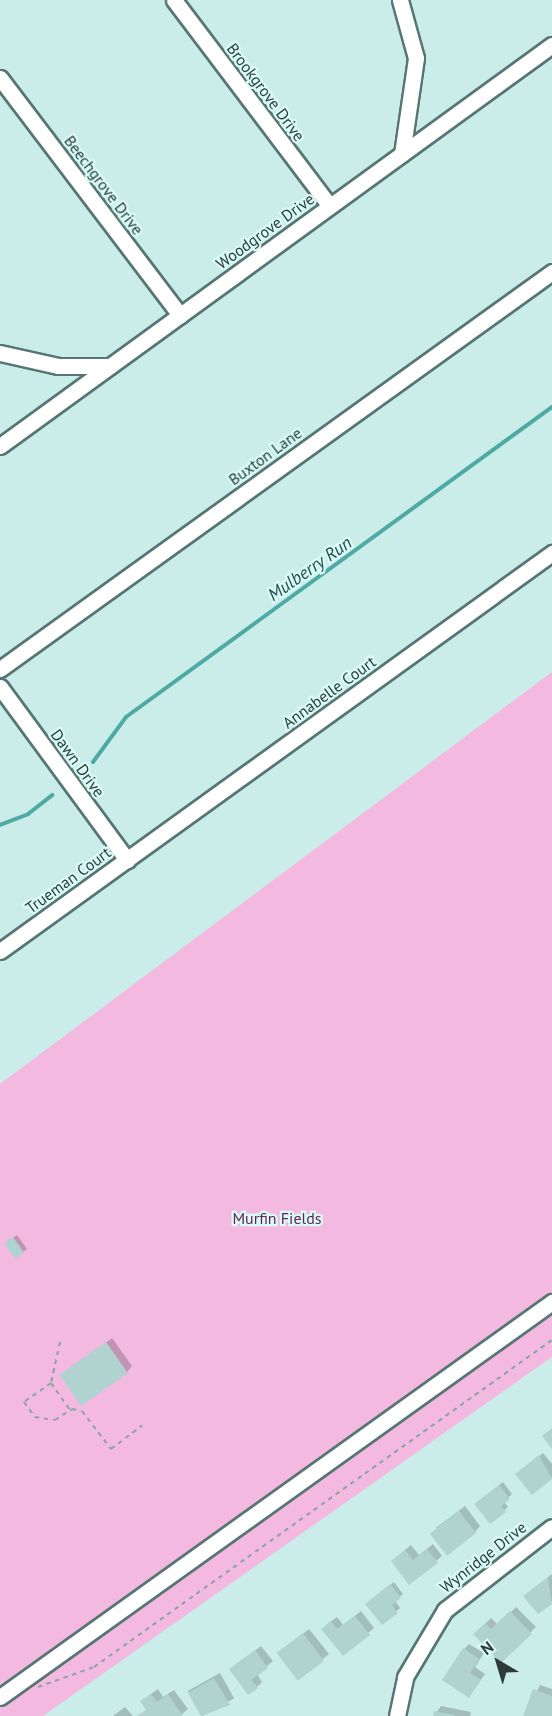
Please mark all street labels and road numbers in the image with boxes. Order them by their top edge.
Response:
street label: Brookgrove Drive [223,39,309,145]
street label: Beechgrove Drive [60,132,148,238]
street label: Woodgrove Drive [212,189,318,273]
street label: Buxton Lane [225,423,305,489]
street label: Annabelle Court [279,652,379,732]
street label: Dawn Drive [47,725,109,801]
street label: Trueman Court [22,843,114,917]
street label: Wynridge Drive [436,1517,530,1597]

